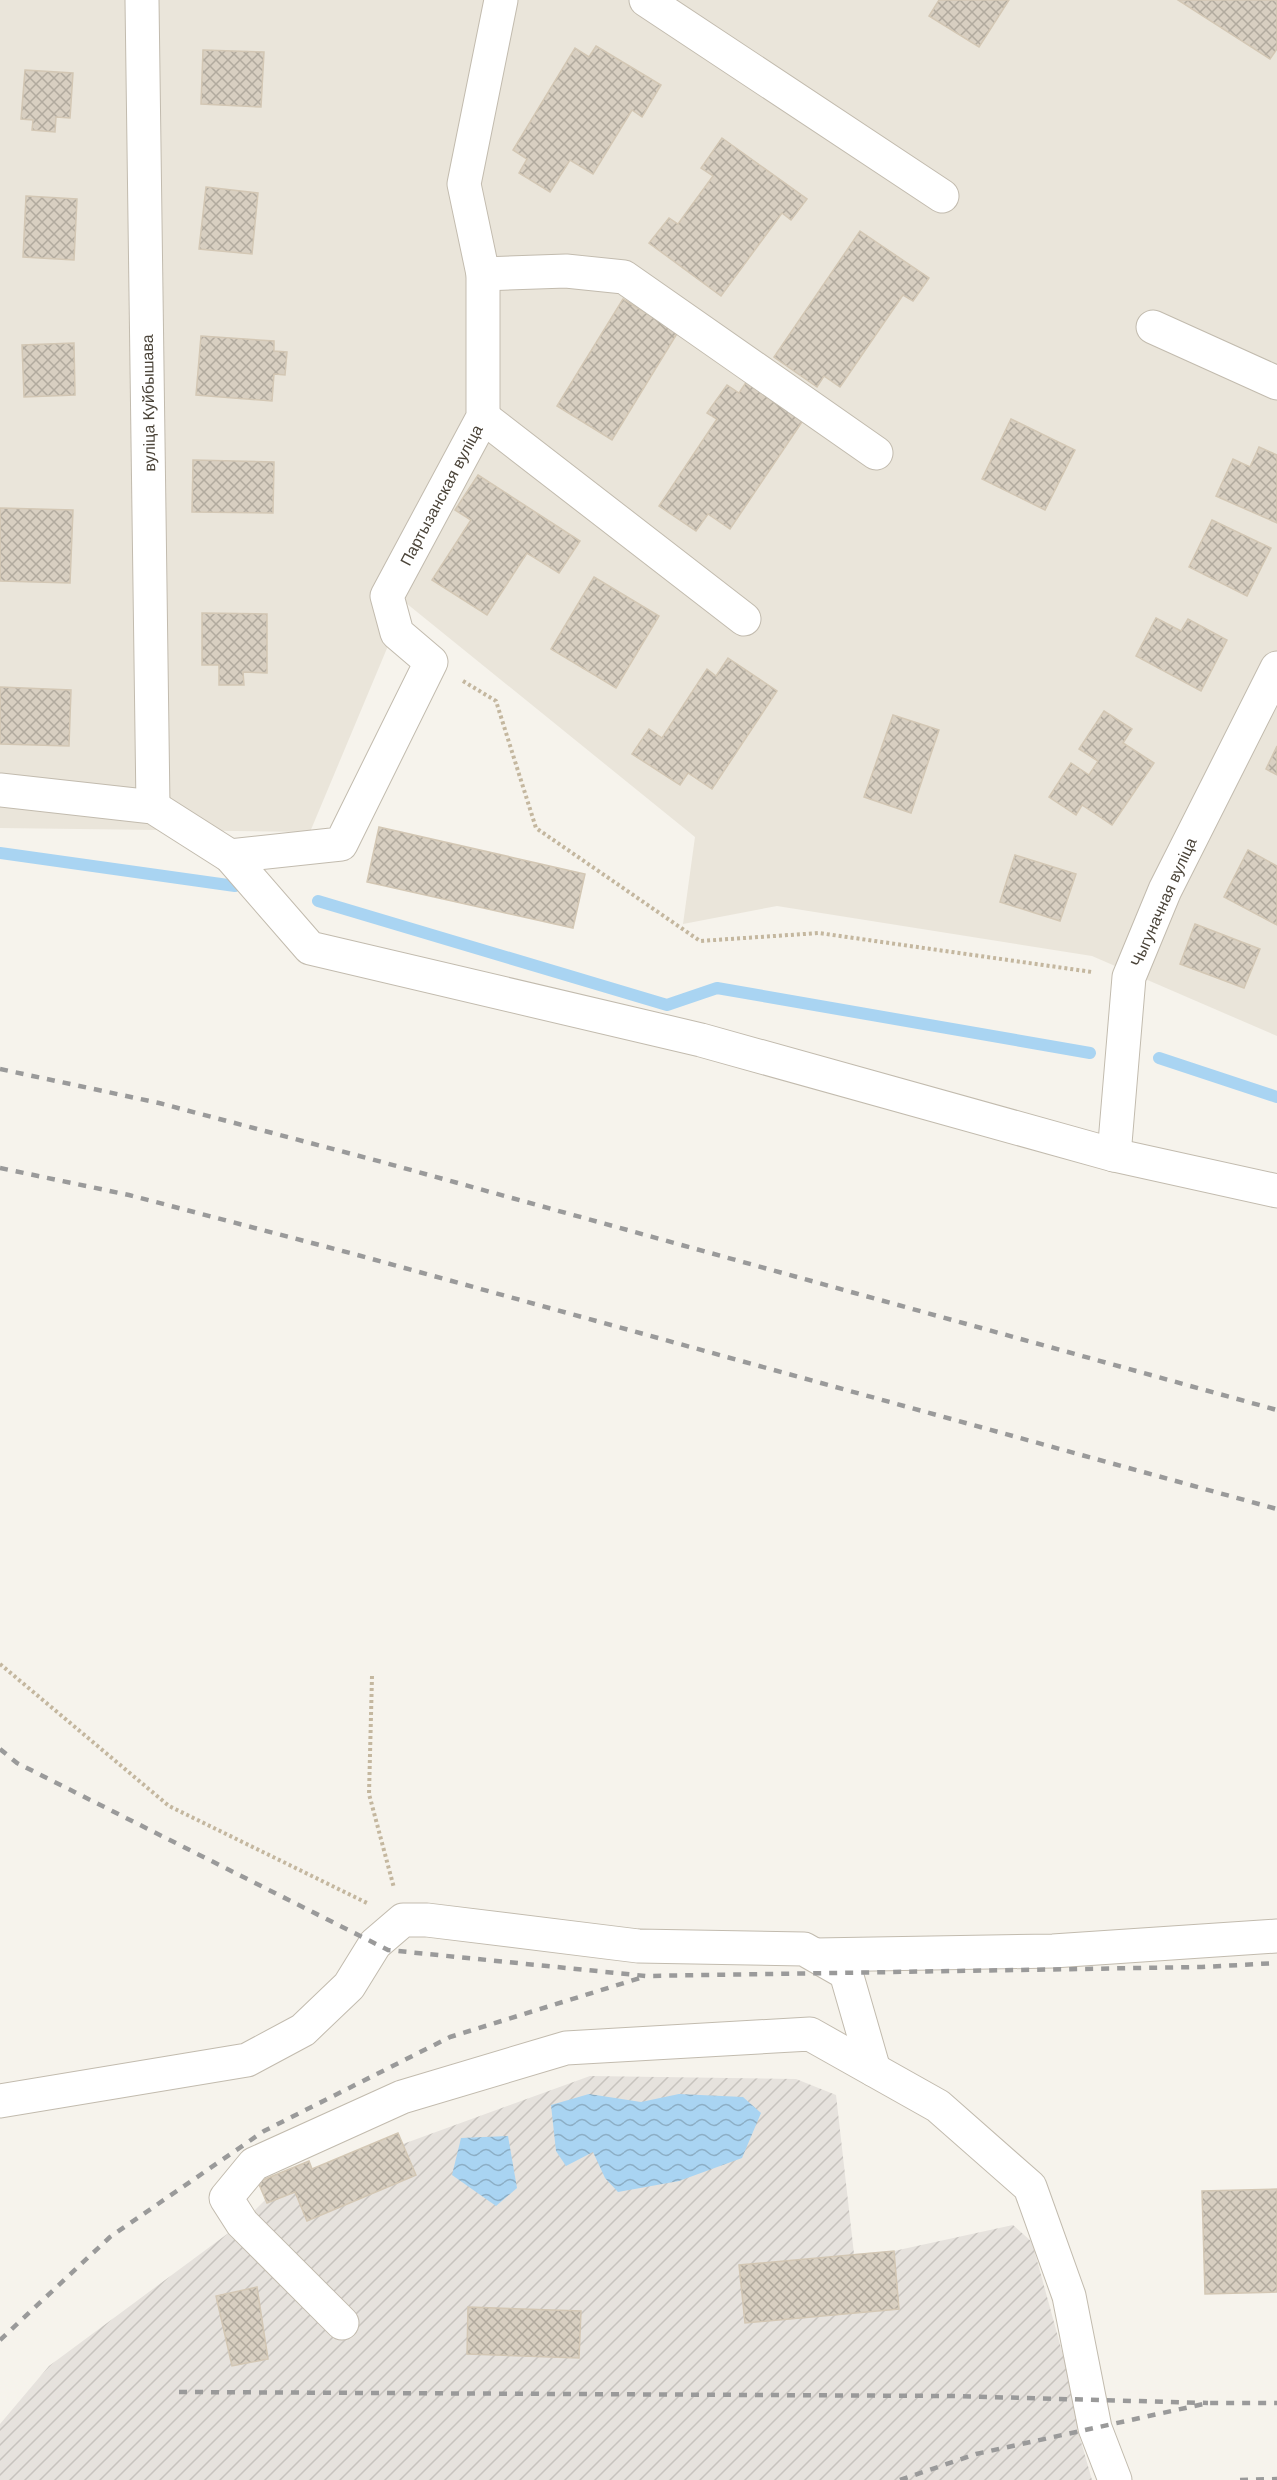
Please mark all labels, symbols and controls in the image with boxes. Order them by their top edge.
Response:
street label: вуліца Куйбышава [139,334,158,472]
street label: Партызанская вуліца [397,422,486,569]
street label: Чыгуначная вуліца [1127,835,1200,969]

